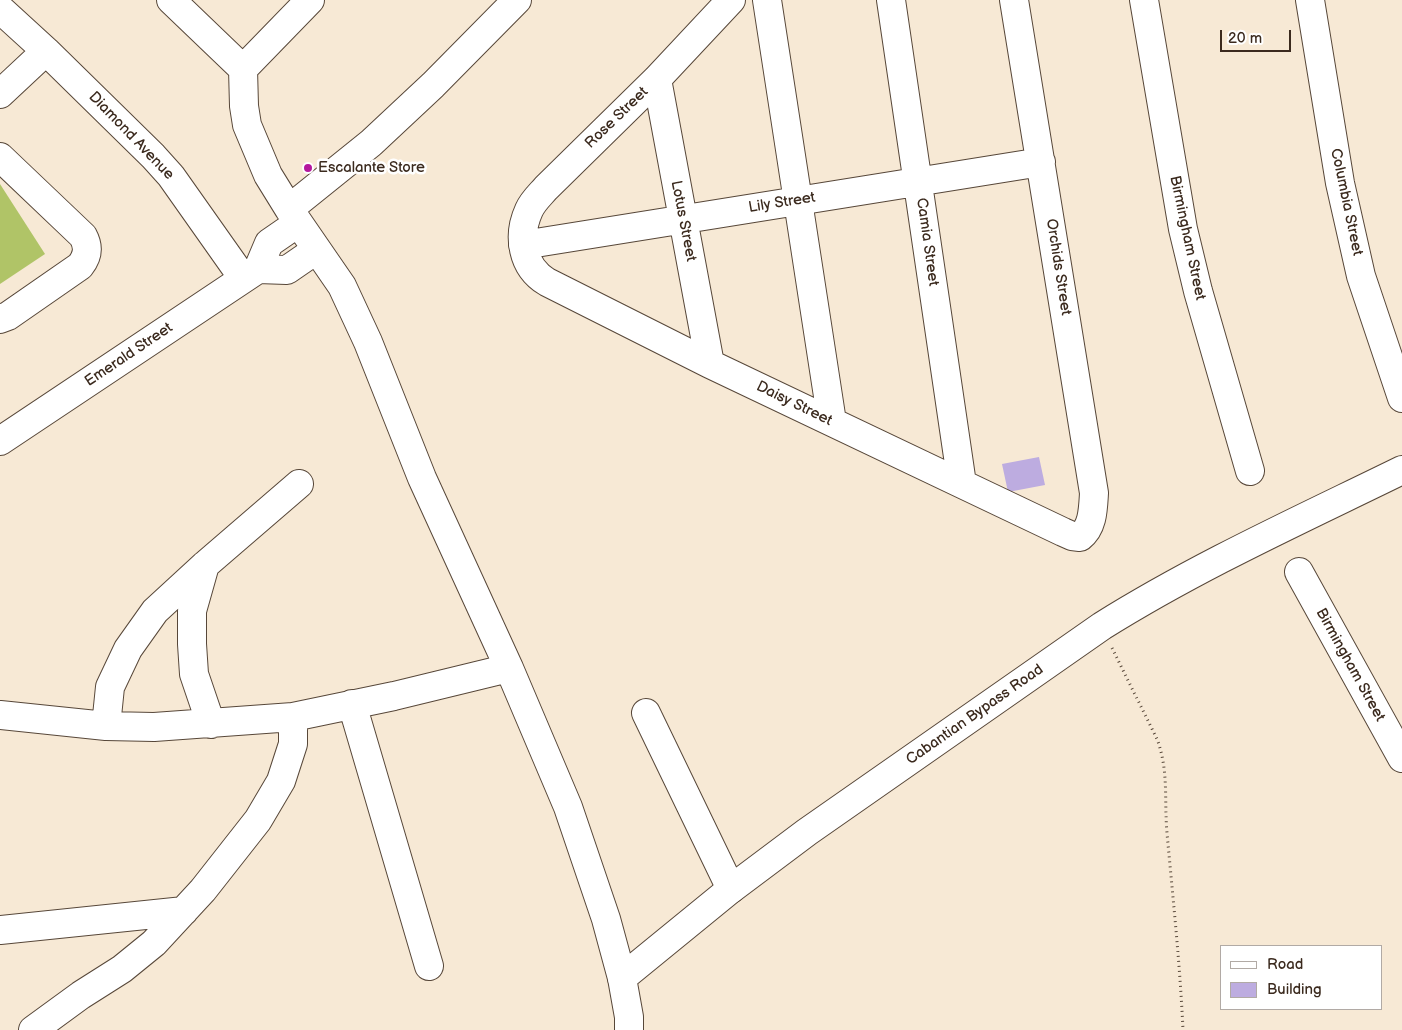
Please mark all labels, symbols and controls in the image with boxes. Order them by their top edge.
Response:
scale bar [1222,20,1293,52]
text: 20 m [1228,29,1262,48]
street label: Rose Street [582,83,652,153]
street label: Diamond Avenue [84,88,178,184]
street label: Columbia Street [1326,147,1366,257]
place label: Escalante Store [318,159,425,177]
marker: Escalante Store [302,162,314,174]
street label: Birmingham Street [1165,174,1209,302]
street label: Lotus Street [666,179,700,263]
street label: Lily Street [747,189,817,217]
street label: Camia Street [912,197,942,287]
street label: Orchids Street [1041,217,1075,317]
street label: Emerald Street [82,319,176,391]
street label: Daisy Street [753,378,835,430]
street label: Birmingham Street [1311,605,1389,725]
street label: Cabantian Bypass Road [903,661,1047,769]
legend [1220,945,1382,1010]
text: Road [1267,955,1303,974]
text: Building [1267,980,1322,999]

